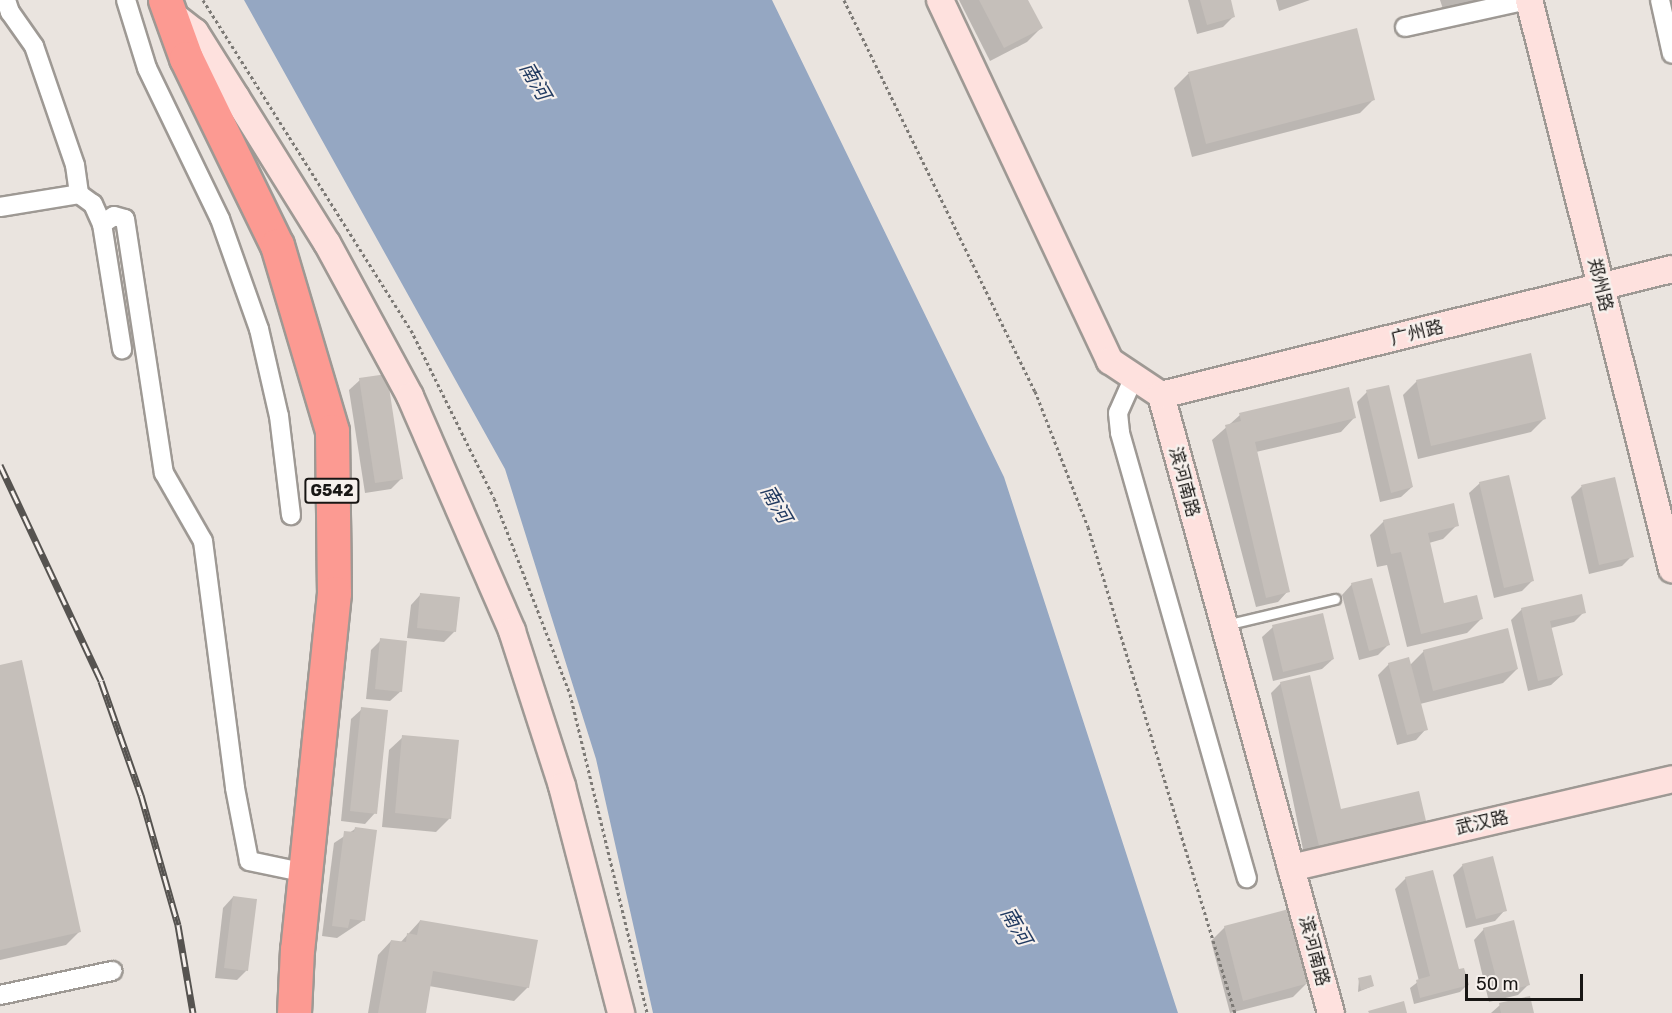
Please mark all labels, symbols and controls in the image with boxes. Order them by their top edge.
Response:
water label: 南河 [515,58,555,104]
street label: 郑州路 [1583,256,1617,314]
street label: 广州路 [1388,316,1446,350]
street label: 滨河南路 [1164,444,1204,520]
road number: G542 [304,478,360,504]
water label: 南河 [756,481,796,527]
street label: 武汉路 [1453,806,1511,840]
water label: 南河 [996,903,1036,949]
street label: 滨河南路 [1294,913,1334,989]
scale bar [1468,962,1586,1000]
text: 50 m [1476,973,1519,995]

